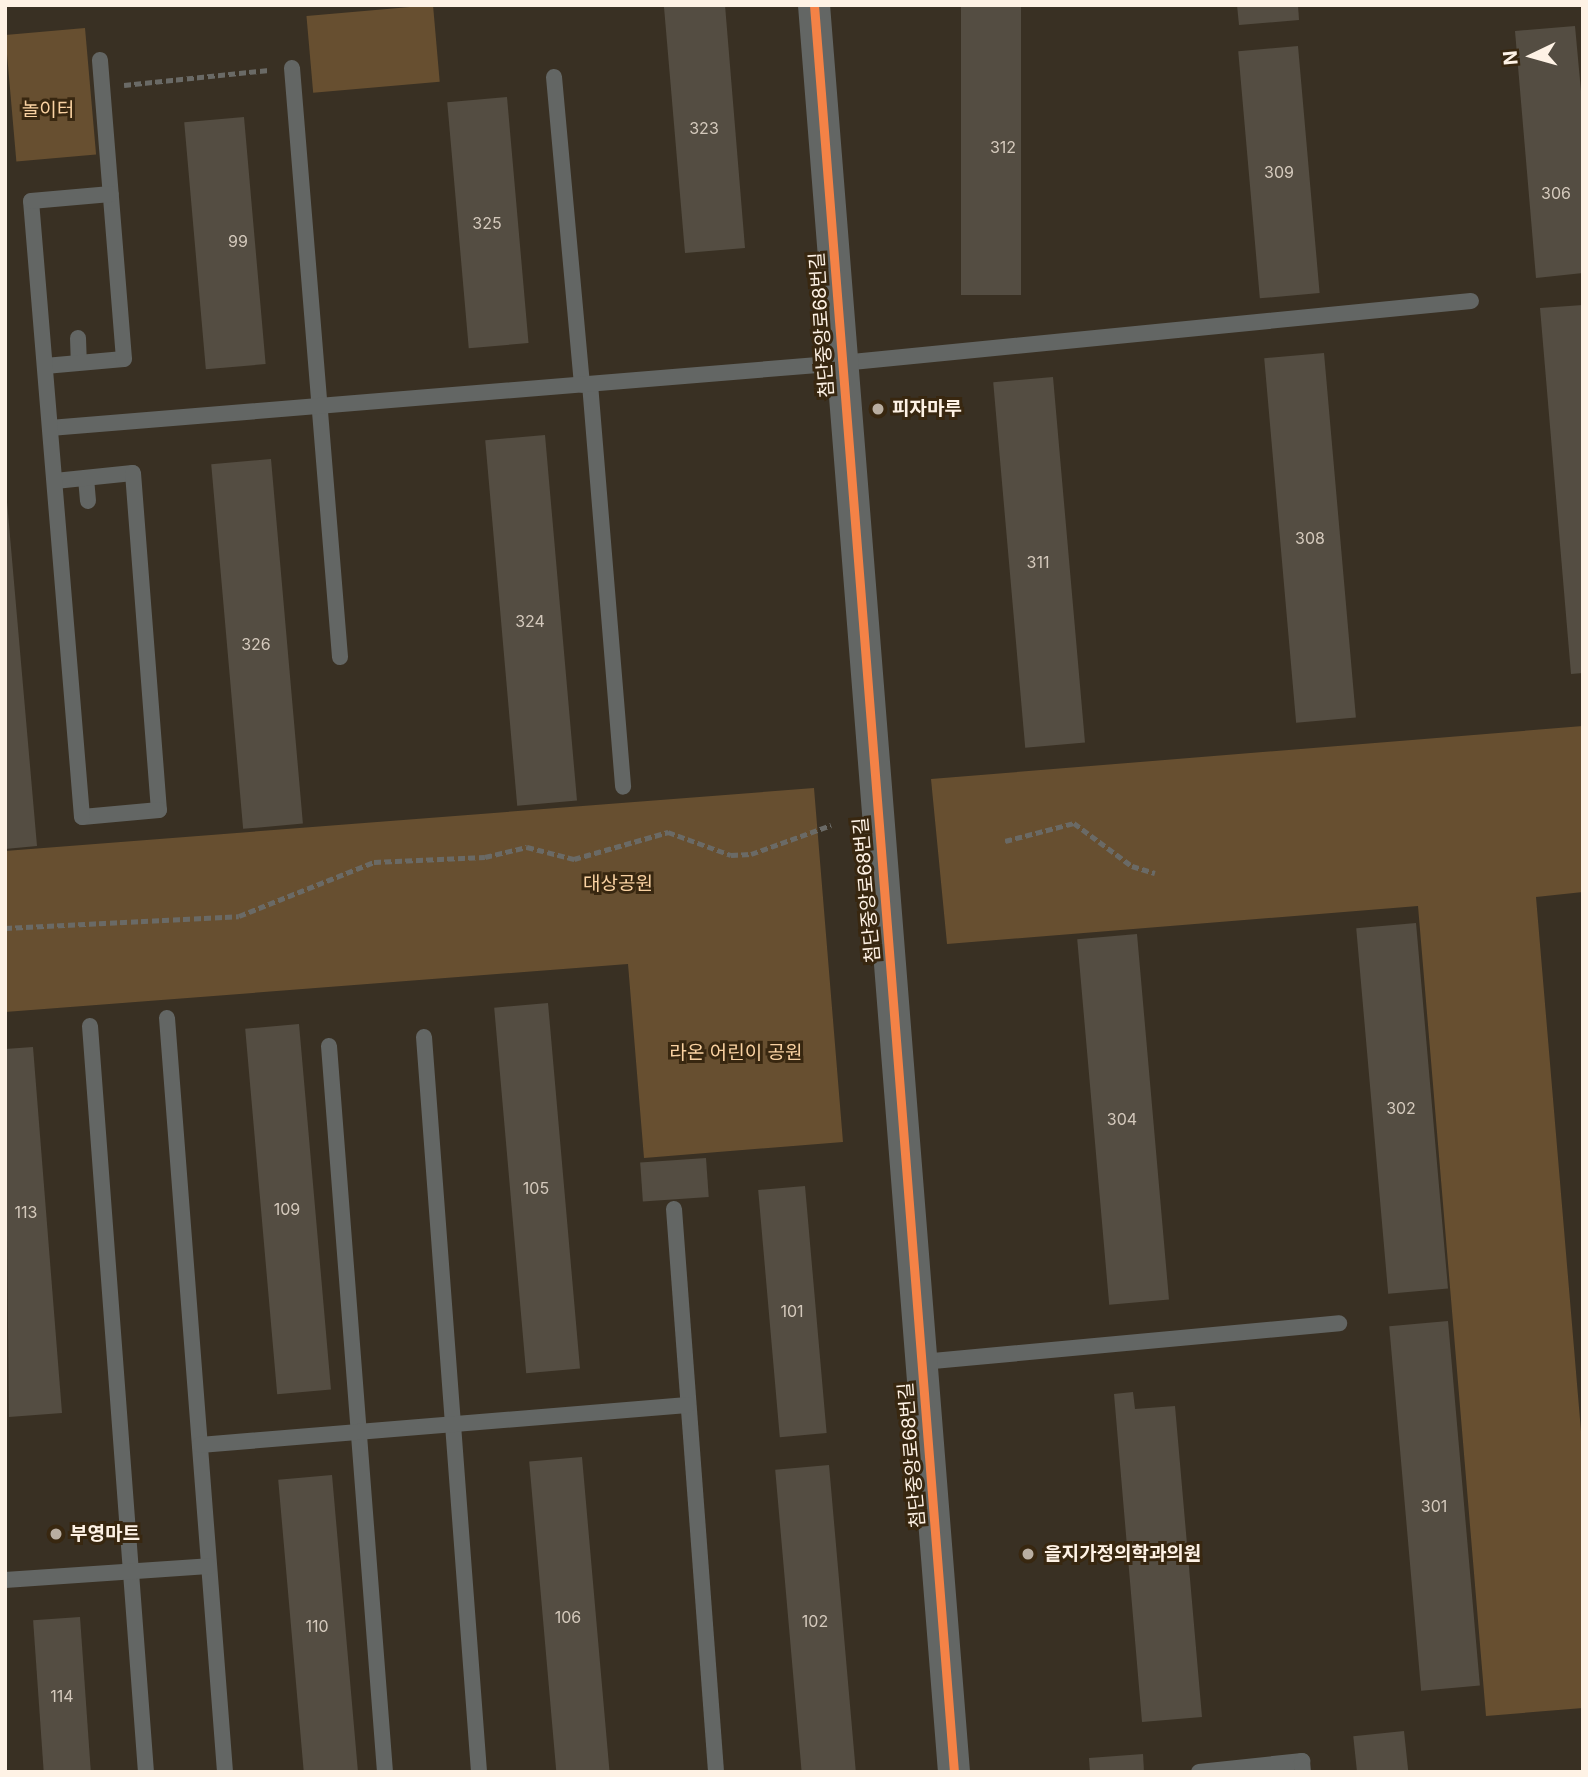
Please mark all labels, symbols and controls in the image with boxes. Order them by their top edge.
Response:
north arrow [1497,21,1567,91]
text: N [1498,50,1523,66]
park label: 놀이터 [22,99,74,121]
house number: 323 [689,118,719,138]
house number: 312 [990,137,1016,157]
house number: 309 [1264,162,1294,182]
house number: 306 [1541,183,1571,203]
house number: 325 [472,213,502,233]
house number: 99 [228,231,248,251]
street label: 첨단중앙로68번길 [806,251,838,399]
place label: 피자마루 [892,398,962,420]
marker: 피자마루 [870,401,886,417]
house number: 308 [1295,528,1325,548]
house number: 311 [1027,552,1049,572]
house number: 324 [515,611,545,631]
house number: 326 [241,634,271,654]
street label: 첨단중앙로68번길 [849,816,885,964]
park label: 대상공원 [583,873,653,895]
park label: 라온 어린이 공원 [669,1042,803,1064]
house number: 302 [1386,1098,1416,1118]
house number: 304 [1107,1109,1137,1129]
house number: 105 [523,1178,549,1198]
house number: 109 [274,1199,300,1219]
house number: 113 [15,1202,37,1222]
house number: 101 [780,1301,804,1321]
street label: 첨단중앙로68번길 [894,1381,930,1529]
house number: 301 [1421,1496,1447,1516]
place label: 부영마트 [70,1523,140,1545]
marker: 부영마트 [48,1526,64,1542]
place label: 을지가정의학과의원 [1044,1543,1201,1565]
marker: 을지가정의학과의원 [1018,1544,1038,1564]
house number: 106 [555,1607,581,1627]
house number: 102 [802,1611,828,1631]
house number: 110 [305,1616,329,1636]
house number: 114 [50,1686,74,1706]

